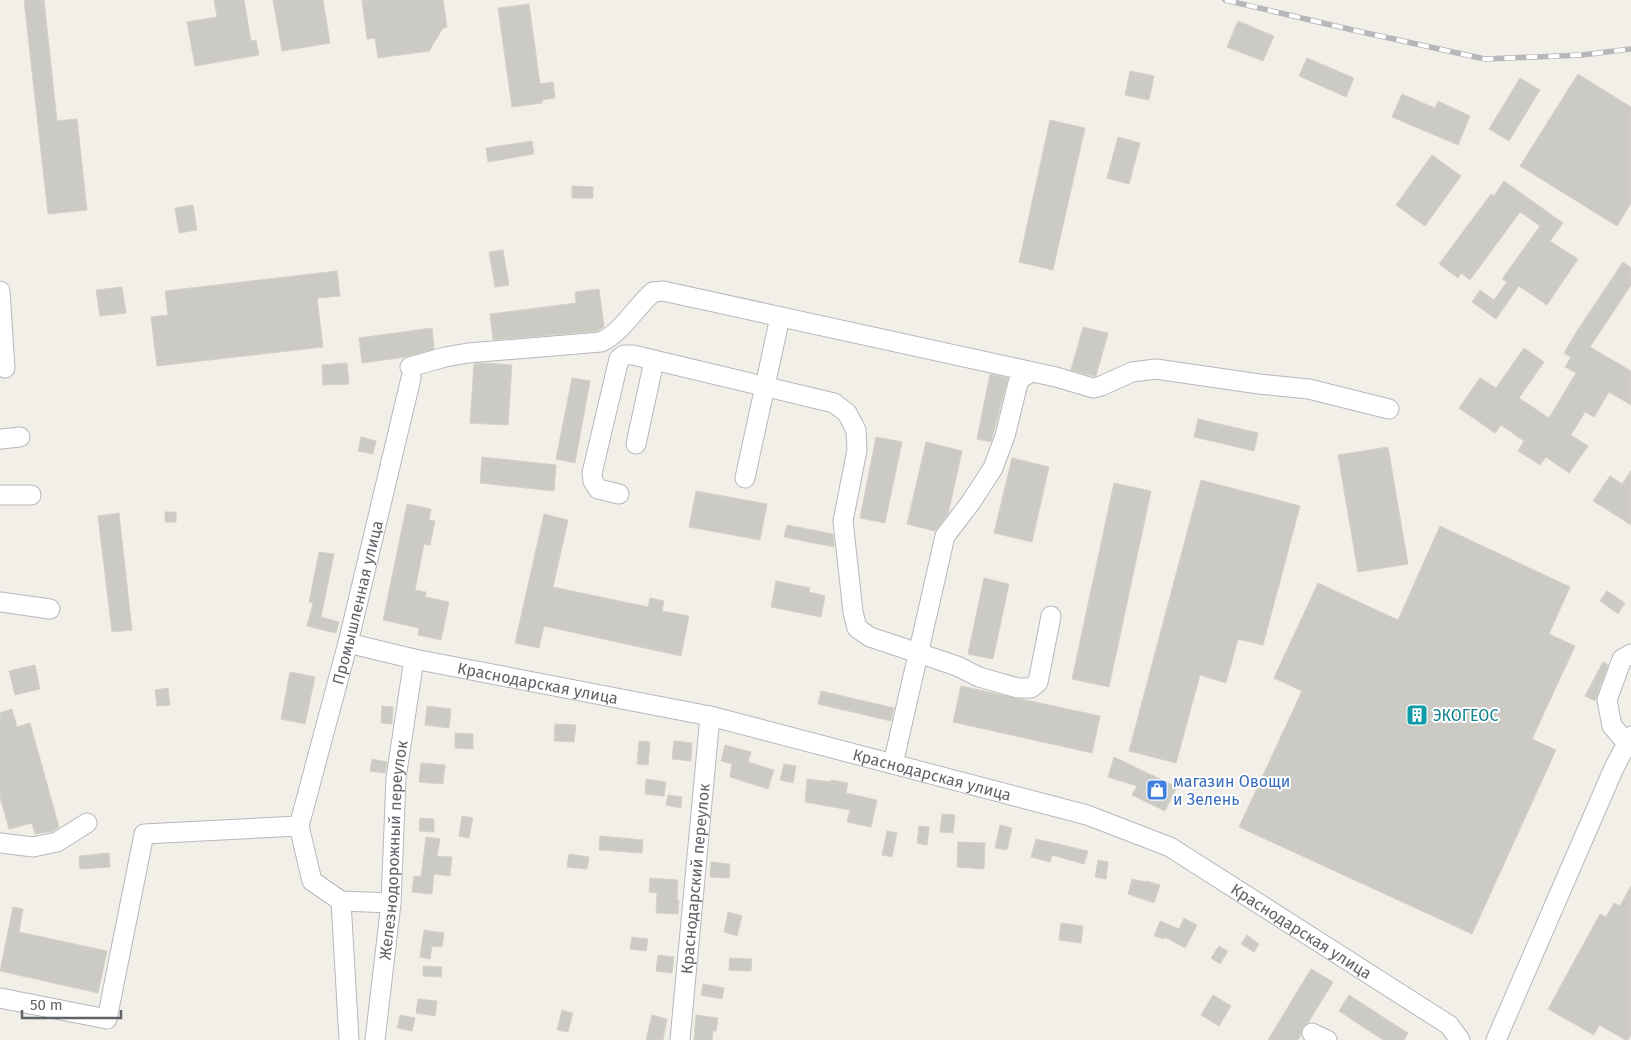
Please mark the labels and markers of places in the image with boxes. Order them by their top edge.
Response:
building icon: ЭКОГЕОС [1405,703,1429,727]
place label: ЭКОГЕОС [1433,706,1498,725]
place label: магазин Овощи и Зелень [1173,772,1290,809]
shop icon: магазин Овощи и Зелень [1145,778,1169,802]

